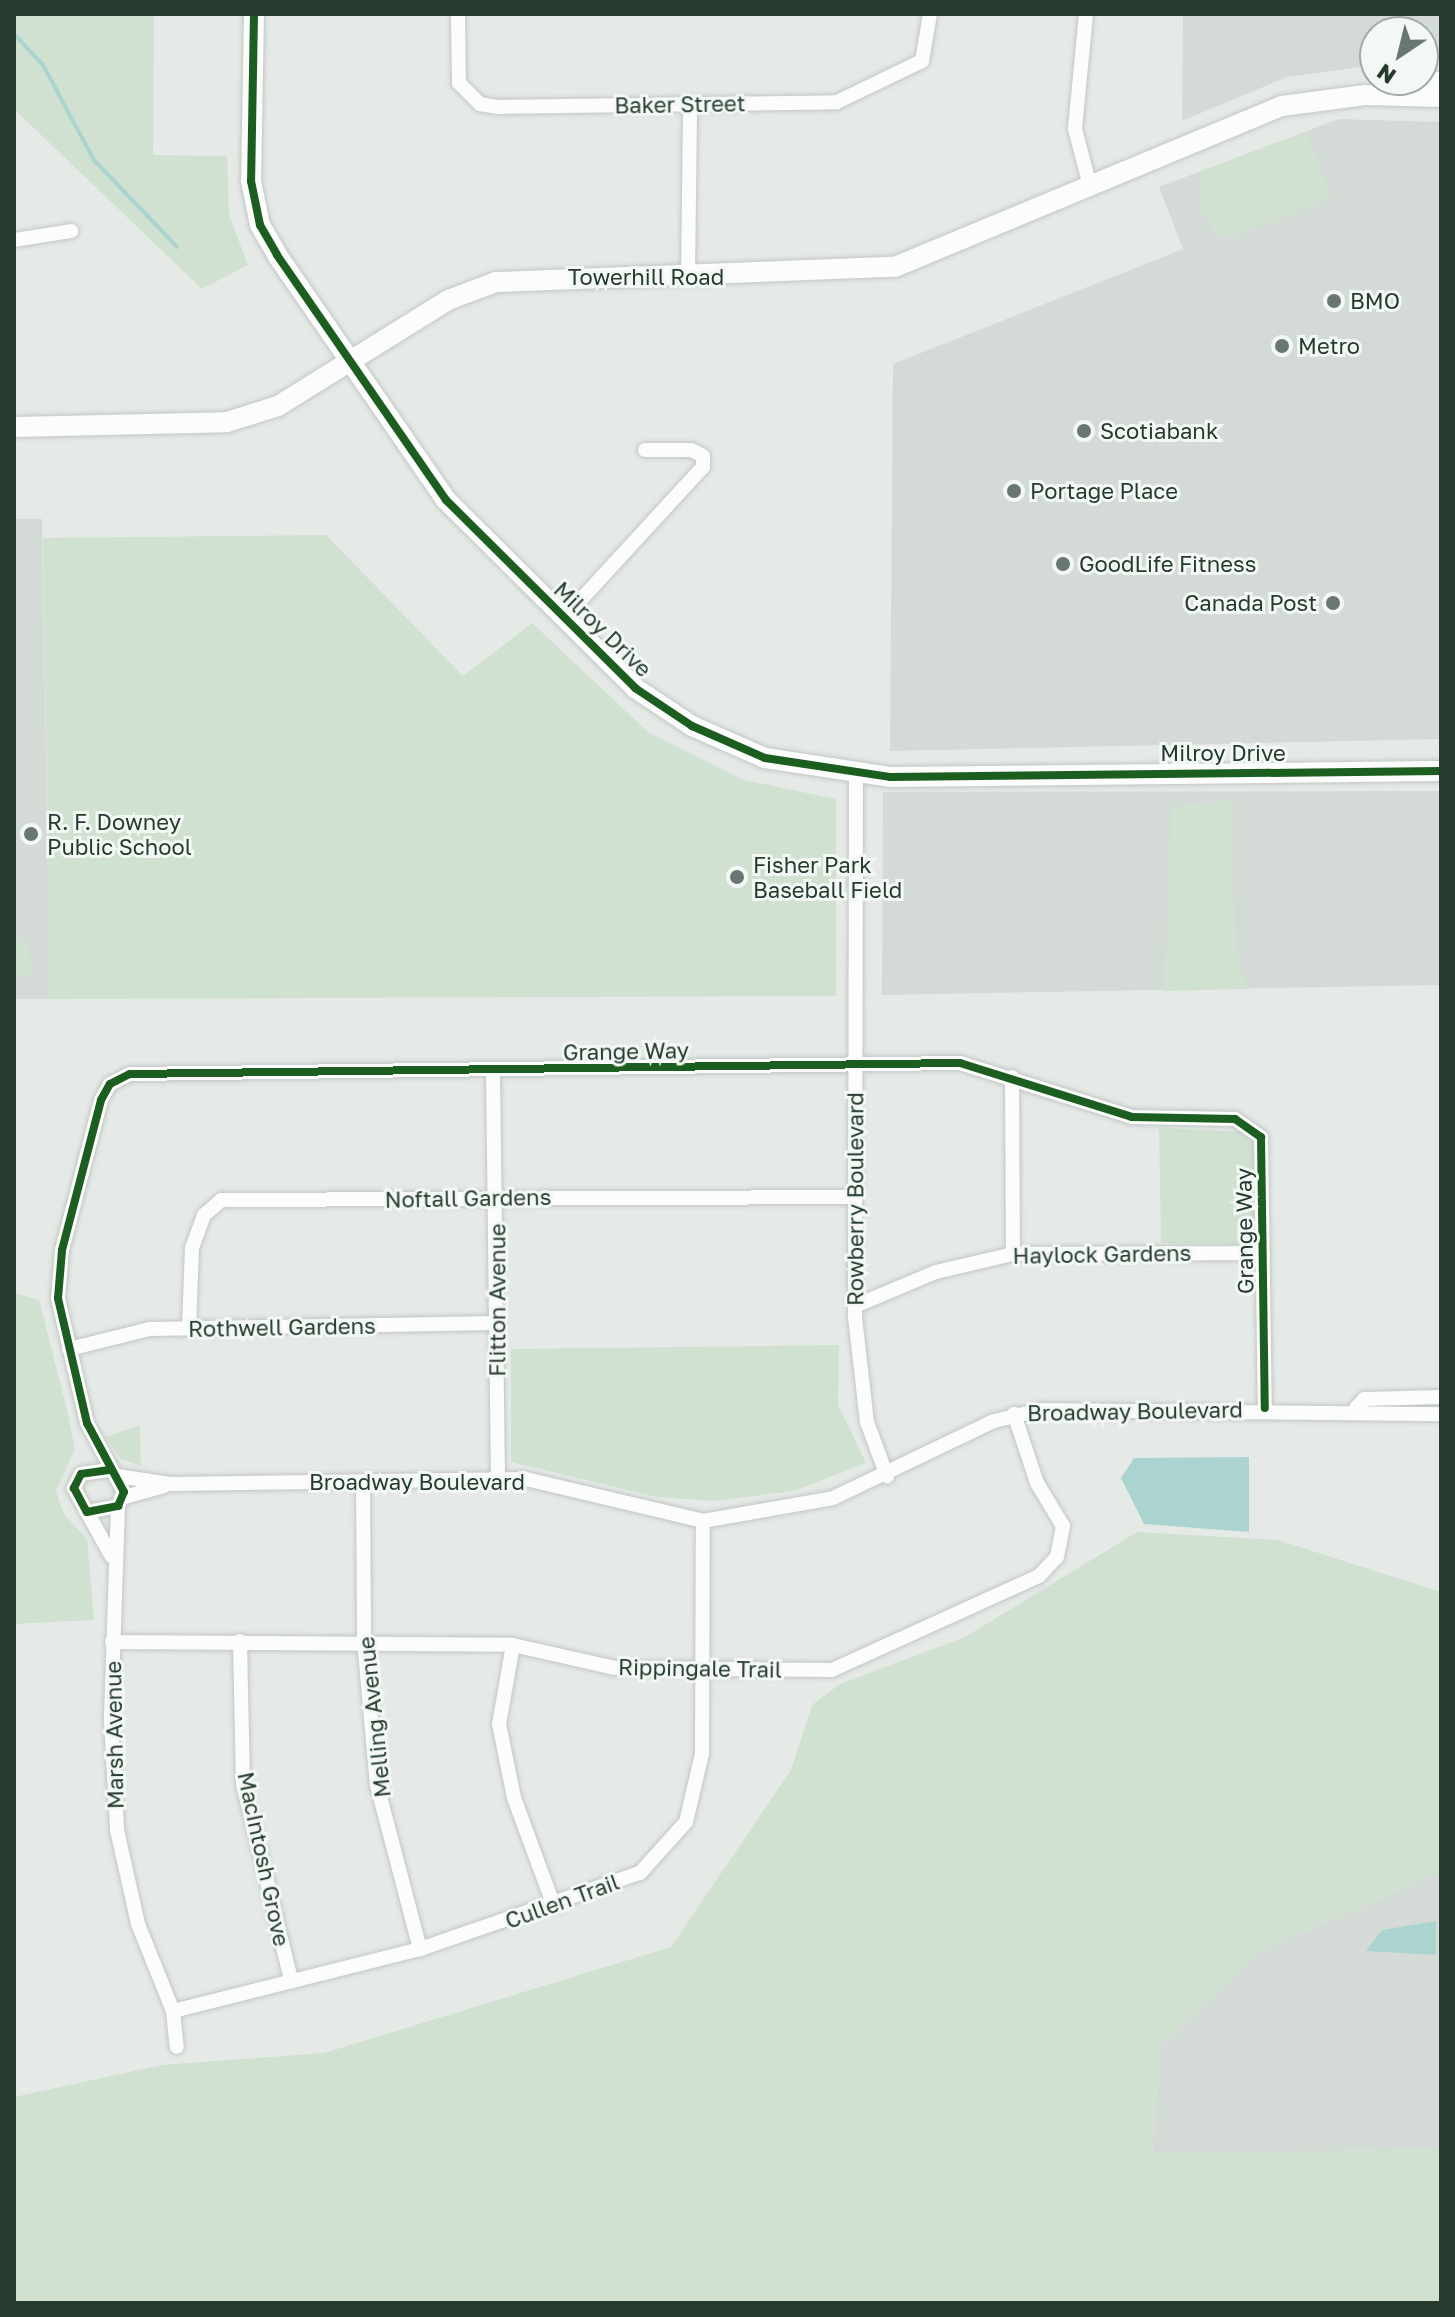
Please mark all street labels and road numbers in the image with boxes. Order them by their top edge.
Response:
street label: Baker Street [614,90,746,118]
street label: Towerhill Road [568,264,724,290]
street label: Milroy Drive [549,576,657,682]
street label: Milroy Drive [1160,740,1286,766]
street label: Grange Way [563,1037,689,1065]
street label: Rowberry Boulevard [842,1092,868,1306]
street label: Grange Way [1230,1168,1258,1294]
street label: Noftall Gardens [385,1183,551,1213]
street label: Flitton Avenue [484,1223,510,1377]
street label: Haylock Gardens [1012,1239,1192,1269]
street label: Rothwell Gardens [188,1312,376,1342]
street label: Broadway Boulevard [1027,1396,1243,1426]
street label: Broadway Boulevard [309,1469,525,1495]
street label: Melling Avenue [352,1635,396,1799]
street label: Rippingale Trail [618,1653,782,1683]
street label: Marsh Avenue [100,1661,128,1809]
street label: MacIntosh Grove [233,1769,295,1949]
street label: Cullen Trail [501,1868,623,1934]

